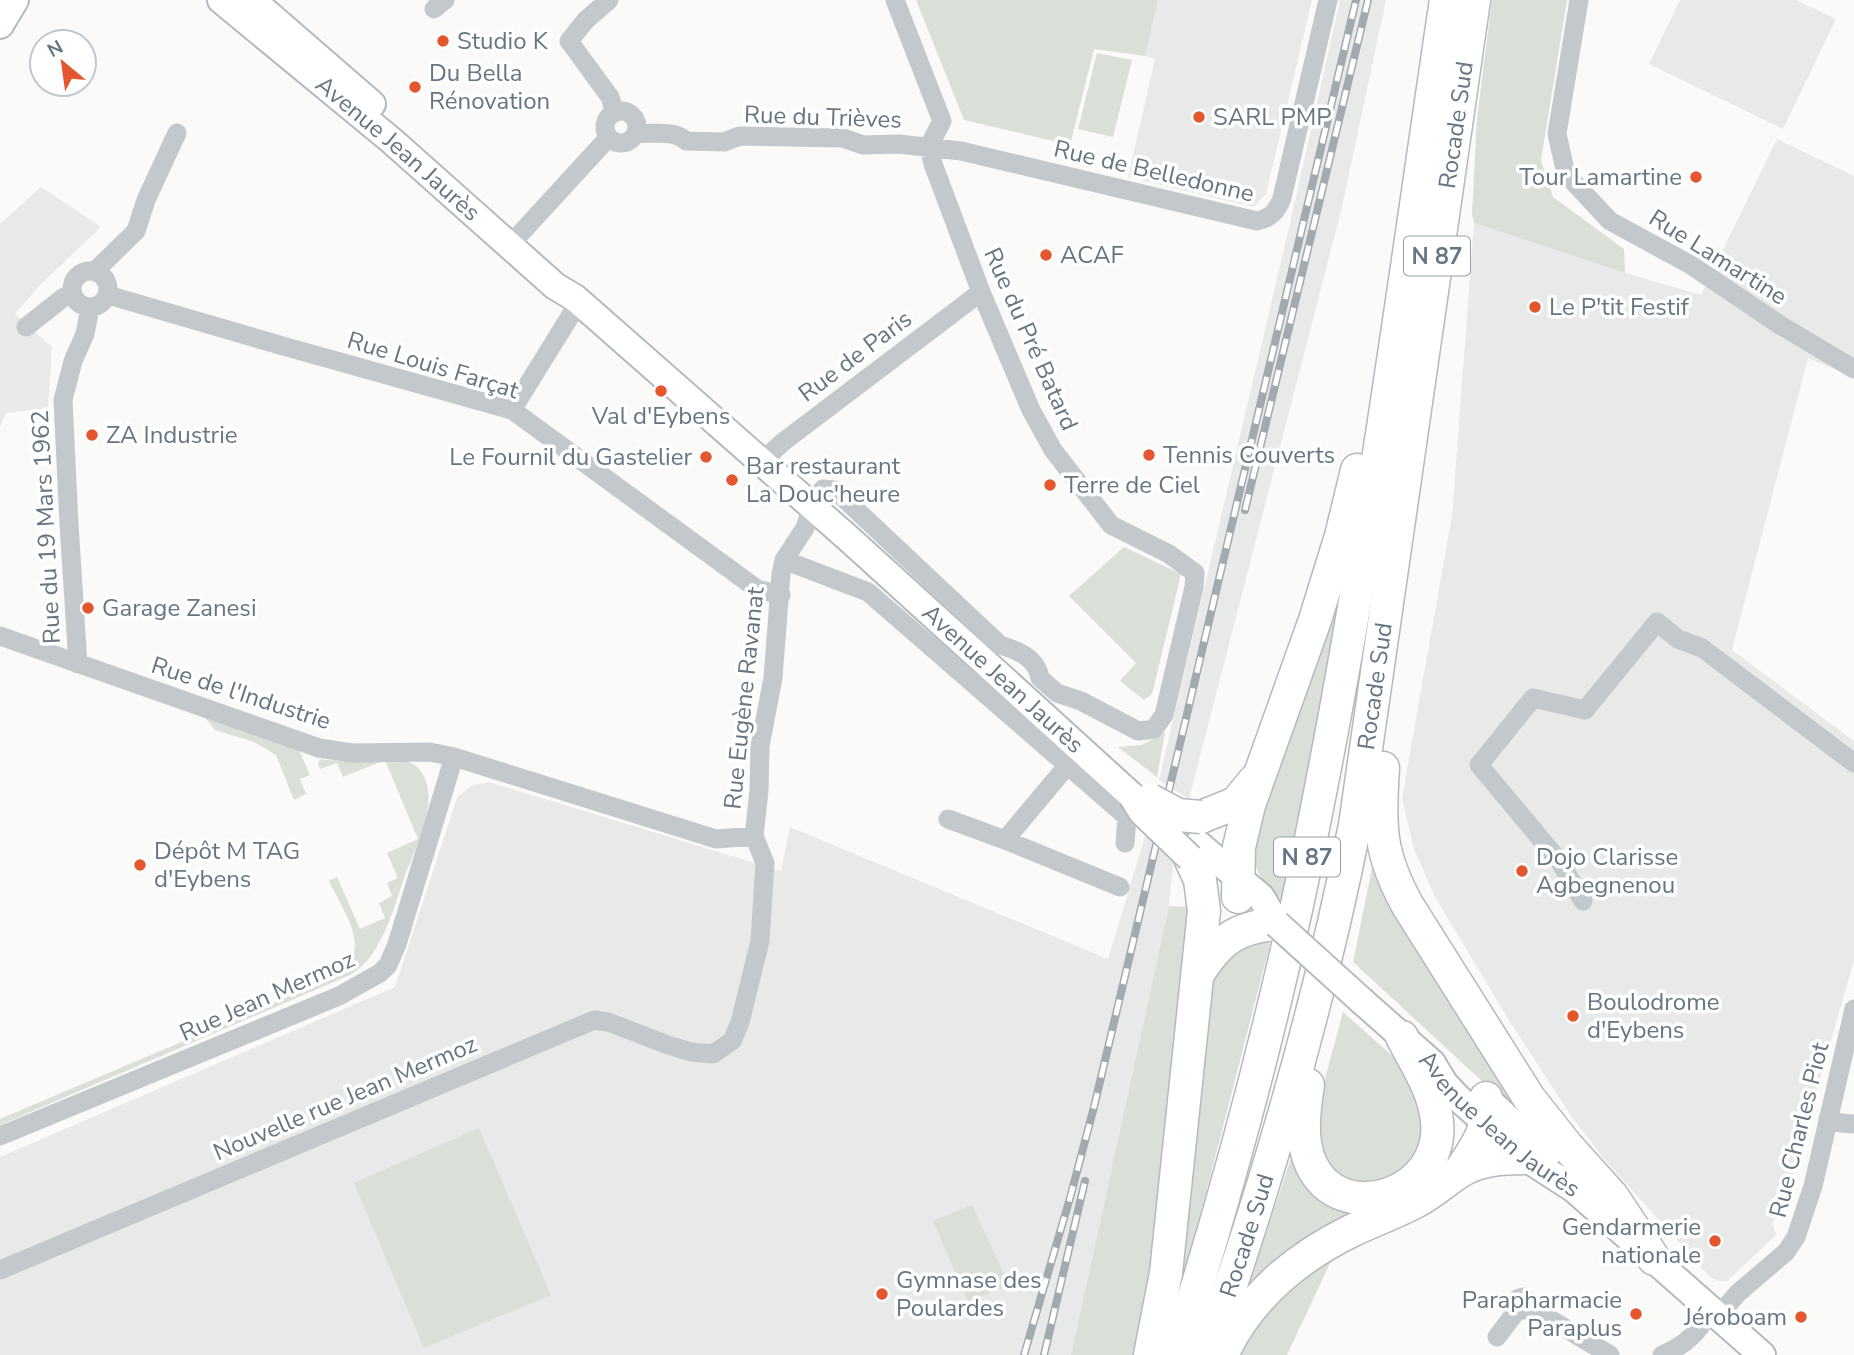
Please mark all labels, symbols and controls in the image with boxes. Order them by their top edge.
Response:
place label: Studio K [457,25,549,57]
north arrow [28,28,98,98]
marker: Studio K [435,33,451,49]
text: N [43,34,68,64]
place label: Du Bella Rénovation [429,57,550,117]
street label: Rocade Sud [1431,59,1481,191]
street label: Avenue Jean Jaurès [309,69,487,228]
marker: Du Bella Rénovation [407,79,423,95]
street label: Rue du Trièves [744,98,902,136]
place label: SARL PMP [1213,101,1331,133]
marker: SARL PMP [1191,109,1207,125]
street label: Rue de Belledonne [1051,132,1257,210]
place label: Tour Lamartine [1519,161,1682,193]
marker: Tour Lamartine [1688,169,1704,185]
street label: Rue Lamartine [1643,202,1793,312]
road number: N 87 [1404,236,1470,276]
place label: ACAF [1060,239,1124,271]
street label: Rue du Pré Batard [976,243,1086,435]
marker: ACAF [1038,247,1054,263]
place label: Le P'tit Festif [1549,291,1690,323]
marker: Le P'tit Festif [1527,299,1543,315]
street label: Rue de Paris [792,303,918,409]
street label: Rue Louis Farçat [343,324,523,406]
marker: Val d'Eybens [653,383,669,399]
place label: Val d'Eybens [591,400,730,432]
street label: Rue du 19 Mars 1962 [24,409,68,645]
place label: ZA Industrie [106,419,238,451]
marker: ZA Industrie [84,427,100,443]
place label: Tennis Couverts [1163,439,1335,471]
place label: Le Fournil du Gastelier [449,441,692,473]
marker: Tennis Couverts [1141,447,1157,463]
marker: Le Fournil du Gastelier [698,449,714,465]
place label: Bar restaurant La Douc'heure [746,450,901,510]
place label: Terre de Ciel [1064,469,1200,501]
marker: Bar restaurant La Douc'heure [724,472,740,488]
marker: Terre de Ciel [1042,477,1058,493]
street label: Rue Eugène Ravanat [716,585,772,811]
place label: Garage Zanesi [102,592,256,624]
street label: Avenue Jean Jaurès [915,597,1091,760]
marker: Garage Zanesi [80,600,96,616]
street label: Rocade Sud [1350,620,1400,752]
street label: Rue de l'Industrie [147,649,335,737]
place label: Dépôt M TAG d'Eybens [154,835,300,895]
road number: N 87 [1274,838,1340,876]
place label: Dojo Clarisse Agbegnenou [1536,841,1678,901]
marker: Dépôt M TAG d'Eybens [132,857,148,873]
marker: Dojo Clarisse Agbegnenou [1514,863,1530,879]
street label: Rue Jean Mermoz [175,943,359,1049]
place label: Boulodrome d'Eybens [1587,986,1719,1046]
marker: Boulodrome d'Eybens [1565,1008,1581,1024]
street label: Nouvelle rue Jean Mermoz [208,1028,482,1168]
street label: Rue Charles Piot [1762,1039,1836,1221]
street label: Avenue Jean Jaurès [1412,1043,1586,1205]
street label: Rocade Sud [1212,1170,1282,1301]
place label: Gendarmerie nationale [1562,1211,1701,1271]
marker: Gendarmerie nationale [1707,1233,1723,1249]
place label: Gymnase des Poulardes [896,1264,1041,1324]
place label: Parapharmacie Paraplus [1462,1284,1622,1344]
marker: Gymnase des Poulardes [874,1286,890,1302]
place label: Jéroboam [1683,1301,1787,1333]
marker: Parapharmacie Paraplus [1628,1306,1644,1322]
marker: Jéroboam [1793,1309,1809,1325]

